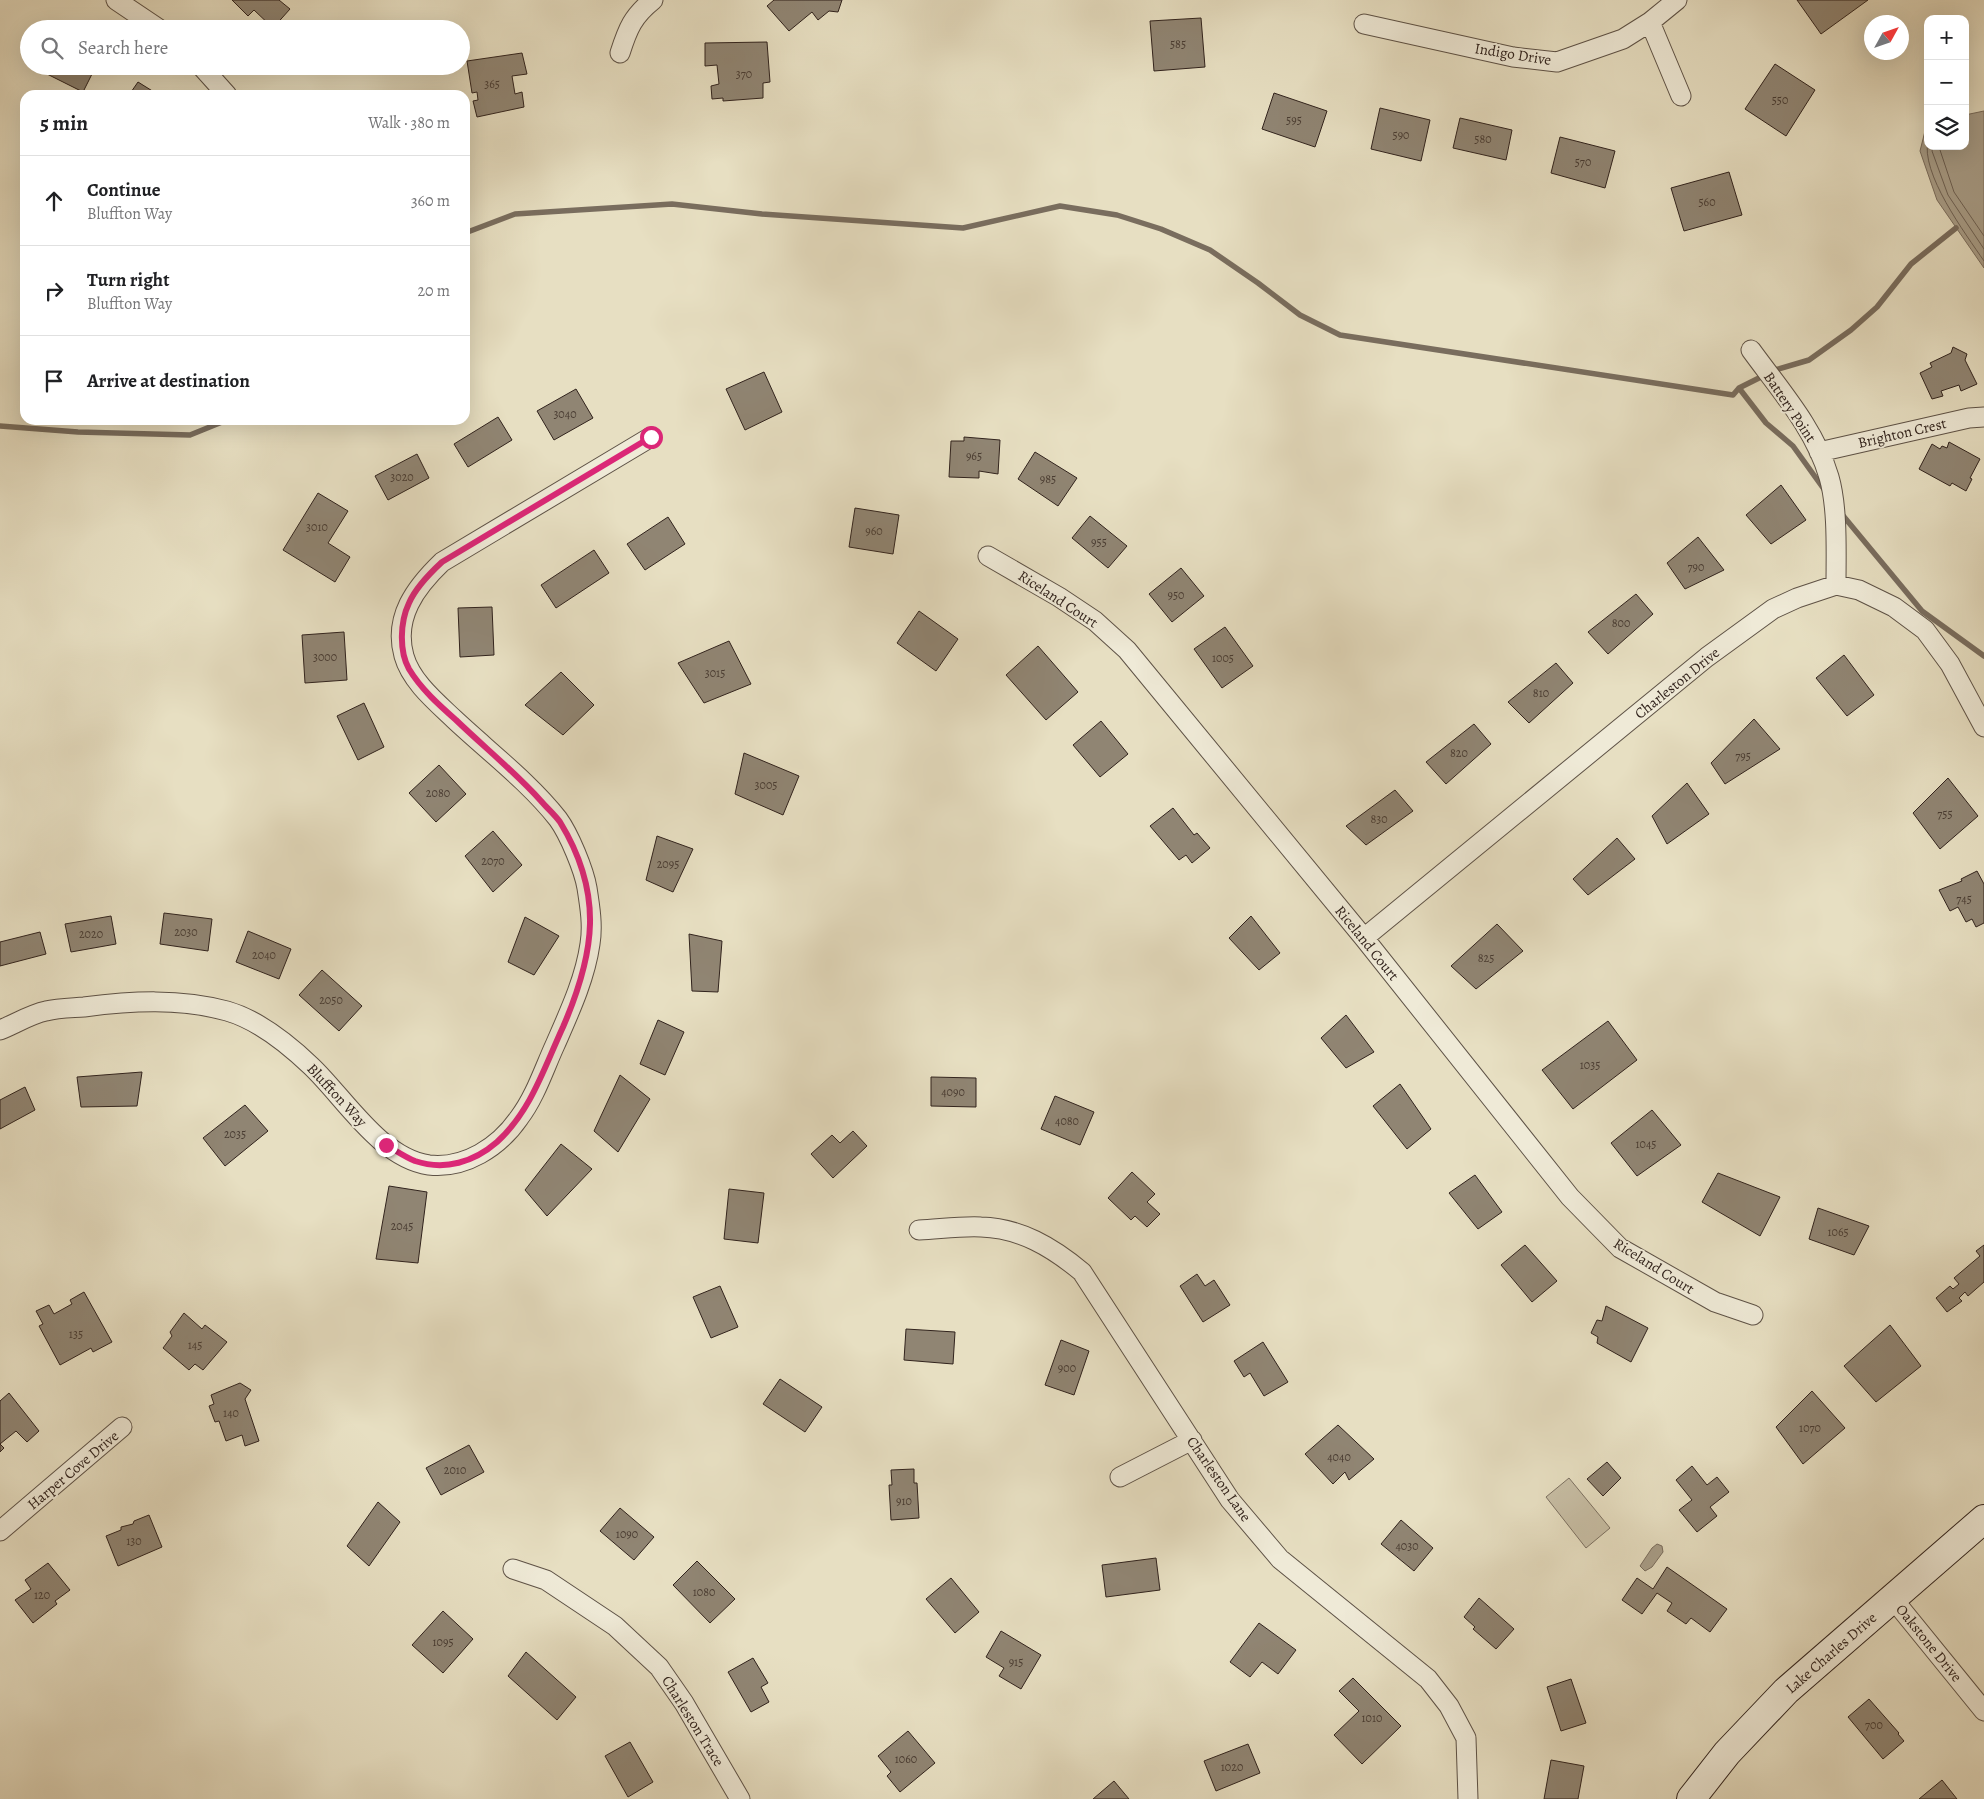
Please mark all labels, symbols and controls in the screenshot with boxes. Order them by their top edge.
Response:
north arrow [1864,15,1909,60]
map controls [1924,15,1969,150]
button: + [1924,15,1969,60]
search box [20,20,470,75]
icon: search [38,34,66,62]
text: Search here [78,35,168,61]
house number: 585 [1170,36,1186,52]
street label: Indigo Drive [1473,38,1553,70]
button: − [1924,60,1969,105]
house number: 370 [736,66,752,82]
house number: 365 [484,76,500,92]
house number: 550 [1772,92,1788,108]
button: layers [1924,105,1969,150]
text: 5 min [40,109,88,137]
text: Walk · 380 m [368,112,450,134]
house number: 595 [1286,112,1302,128]
house number: 590 [1392,127,1410,143]
house number: 580 [1474,131,1492,147]
house number: 570 [1575,154,1591,170]
text: Continue [87,177,161,203]
icon: ahead [40,187,68,215]
text: 360 m [411,190,450,212]
house number: 560 [1698,194,1716,210]
text: Bluffton Way [87,203,172,225]
text: Turn right [87,267,169,293]
icon: right [40,277,68,305]
text: 20 m [417,280,450,302]
text: Bluffton Way [87,293,172,315]
icon: arrive [40,367,68,395]
text: Arrive at destination [87,368,250,394]
street label: Battery Point [1759,368,1821,446]
house number: 3040 [553,406,577,422]
street label: Brighton Crest [1856,413,1948,453]
route start [640,426,663,449]
house number: 965 [966,448,982,464]
house number: 3020 [390,469,414,485]
house number: 985 [1040,471,1056,487]
house number: 3010 [306,519,328,535]
house number: 960 [865,523,883,539]
house number: 955 [1091,534,1107,550]
house number: 790 [1688,559,1704,575]
street label: Riceland Court [1014,566,1102,632]
house number: 950 [1167,587,1185,603]
house number: 800 [1612,615,1630,631]
street label: Charleston Drive [1630,642,1724,723]
house number: 3000 [313,649,337,665]
house number: 1005 [1212,650,1234,666]
house number: 3015 [705,665,725,681]
house number: 810 [1533,685,1549,701]
house number: 820 [1450,745,1468,761]
house number: 795 [1735,748,1751,764]
house number: 3005 [755,777,777,793]
house number: 2080 [426,785,450,801]
house number: 755 [1937,806,1953,822]
house number: 830 [1370,811,1388,827]
house number: 2070 [481,853,505,869]
house number: 2095 [657,856,679,872]
house number: 745 [1956,891,1972,907]
street label: Riceland Court [1330,901,1404,985]
house number: 2030 [174,924,198,940]
house number: 2020 [79,926,103,942]
house number: 2040 [252,947,276,963]
house number: 825 [1478,950,1494,966]
house number: 2050 [319,992,343,1008]
house number: 1035 [1580,1057,1600,1073]
street label: Bluffton Way [302,1059,372,1131]
house number: 4090 [941,1084,965,1100]
house number: 4080 [1055,1113,1079,1129]
house number: 2035 [224,1126,246,1142]
route end [375,1134,398,1157]
house number: 1045 [1635,1136,1657,1152]
house number: 2045 [391,1218,413,1234]
house number: 1065 [1827,1224,1849,1240]
street label: Riceland Court [1610,1233,1698,1299]
house number: 135 [69,1326,83,1342]
house number: 145 [188,1337,202,1353]
house number: 900 [1058,1360,1076,1376]
house number: 140 [223,1405,239,1421]
house number: 1070 [1799,1420,1821,1436]
street label: Harper Cove Drive [23,1426,123,1514]
street label: Charleston Lane [1182,1432,1256,1526]
house number: 4040 [1327,1449,1351,1465]
house number: 2010 [444,1462,466,1478]
house number: 910 [896,1493,912,1509]
house number: 1090 [616,1526,638,1542]
house number: 130 [126,1533,142,1549]
house number: 4030 [1395,1538,1419,1554]
house number: 1080 [693,1584,715,1600]
house number: 120 [34,1587,50,1603]
street label: Oakstone Drive [1891,1600,1967,1686]
street label: Lake Charles Drive [1781,1608,1881,1698]
house number: 1095 [432,1634,454,1650]
house number: 915 [1009,1654,1023,1670]
street label: Charleston Trace [657,1672,729,1770]
house number: 1010 [1361,1710,1383,1726]
house number: 700 [1865,1717,1883,1733]
house number: 1060 [895,1751,917,1767]
house number: 1020 [1221,1759,1243,1775]

